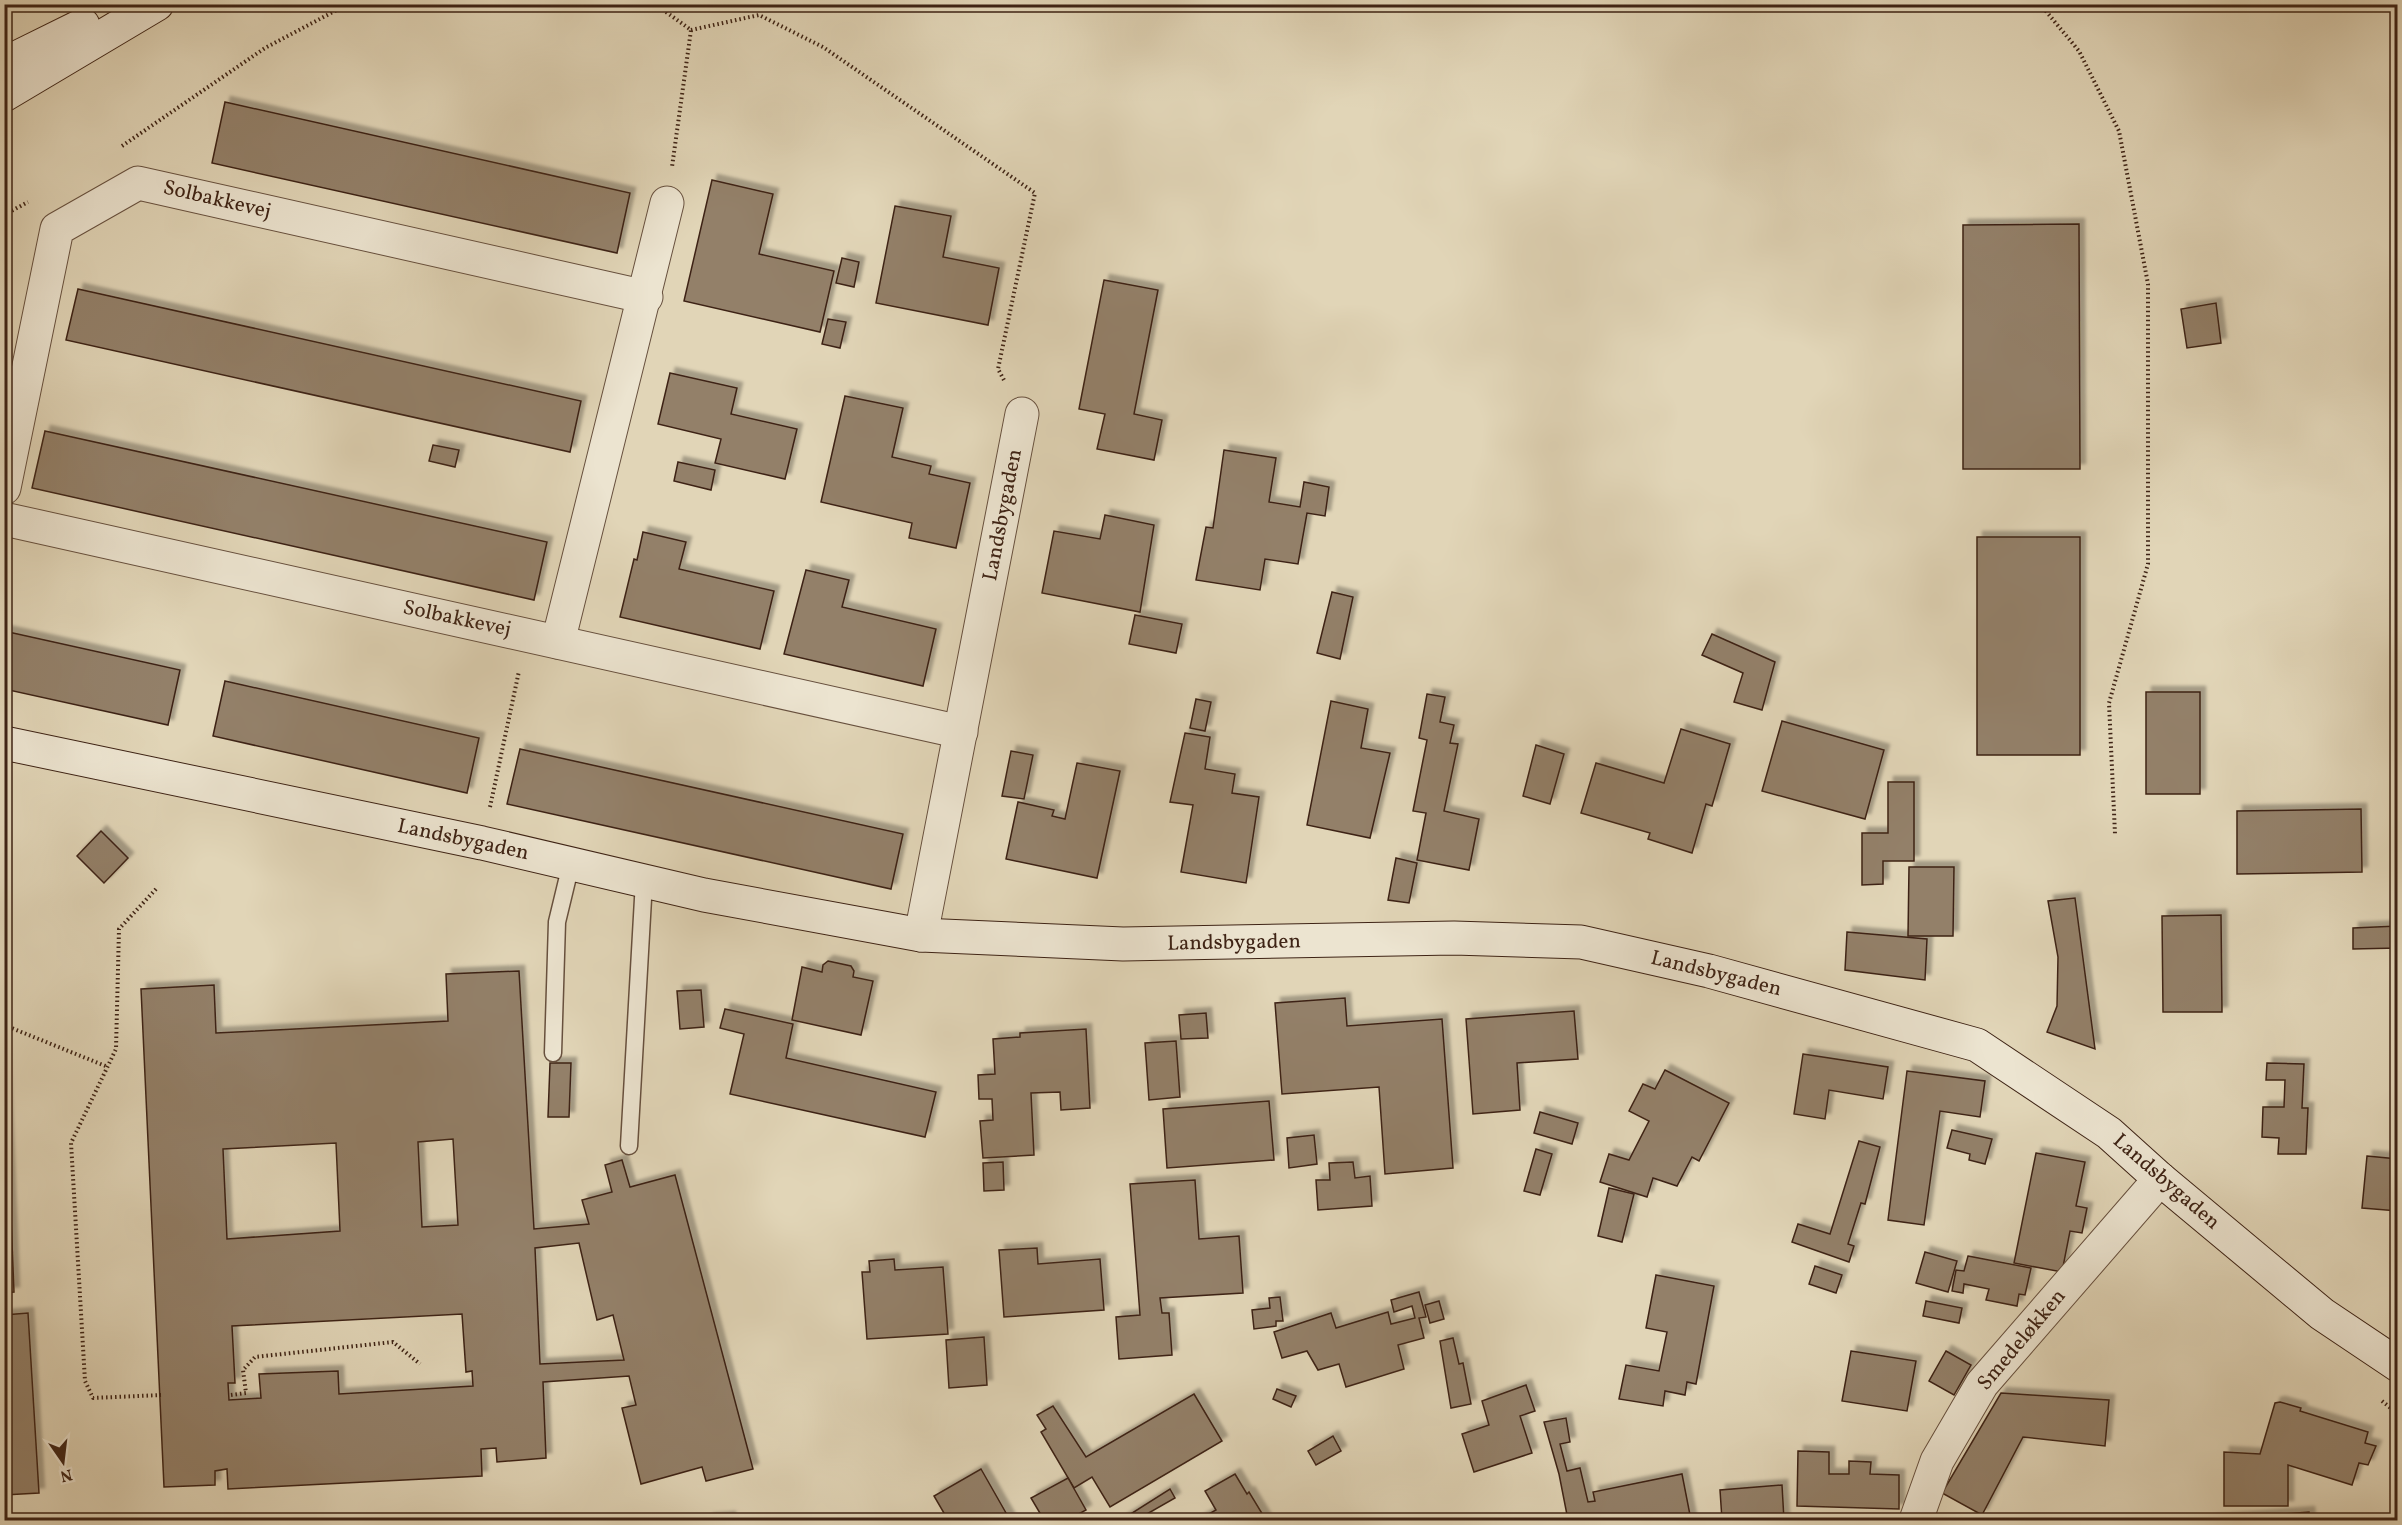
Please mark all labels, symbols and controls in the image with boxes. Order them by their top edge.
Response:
street label: Solbakkevej [160,174,274,226]
street label: Landsbygaden [976,447,1030,583]
street label: Solbakkevej [400,593,514,645]
street label: Landsbygaden [395,812,531,868]
street label: Landsbygaden [1167,927,1301,959]
street label: Landsbygaden [1648,944,1784,1004]
street label: Landsbygaden [2106,1127,2226,1237]
street label: Smedeløkken [1971,1283,2073,1397]
north arrow [33,1432,93,1492]
text: N [57,1463,74,1487]

